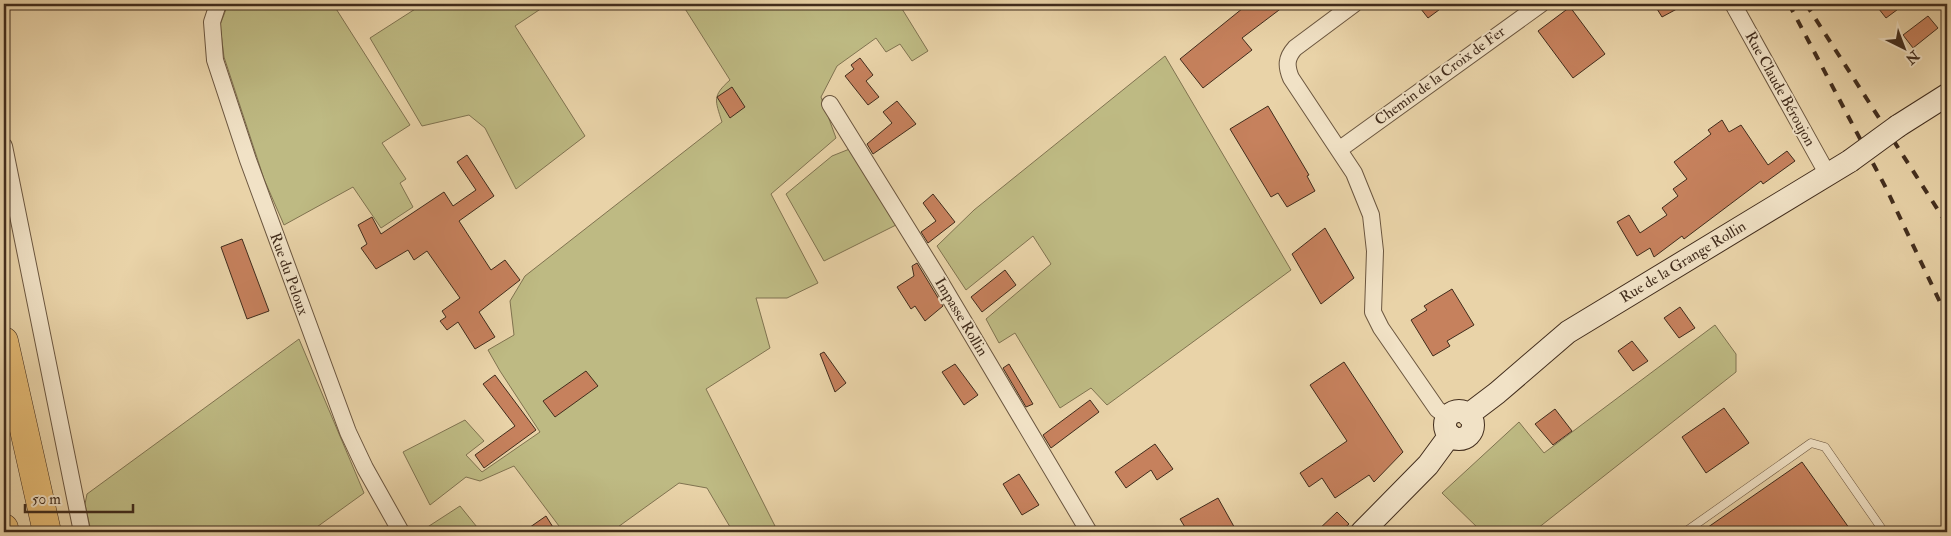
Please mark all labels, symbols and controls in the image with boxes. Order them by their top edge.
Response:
street label: Chemin de la Croix de Fer [1371,22,1509,130]
north arrow [1878,22,1928,72]
street label: Rue Claude Béroujon [1741,28,1820,150]
text: N [1902,46,1923,68]
street label: Rue de la Grange Rollin [1616,217,1750,307]
street label: Rue du Peloux [265,230,313,318]
street label: Impasse Rollin [929,274,992,360]
scale bar [25,481,132,513]
text: 50 m [32,490,61,509]

